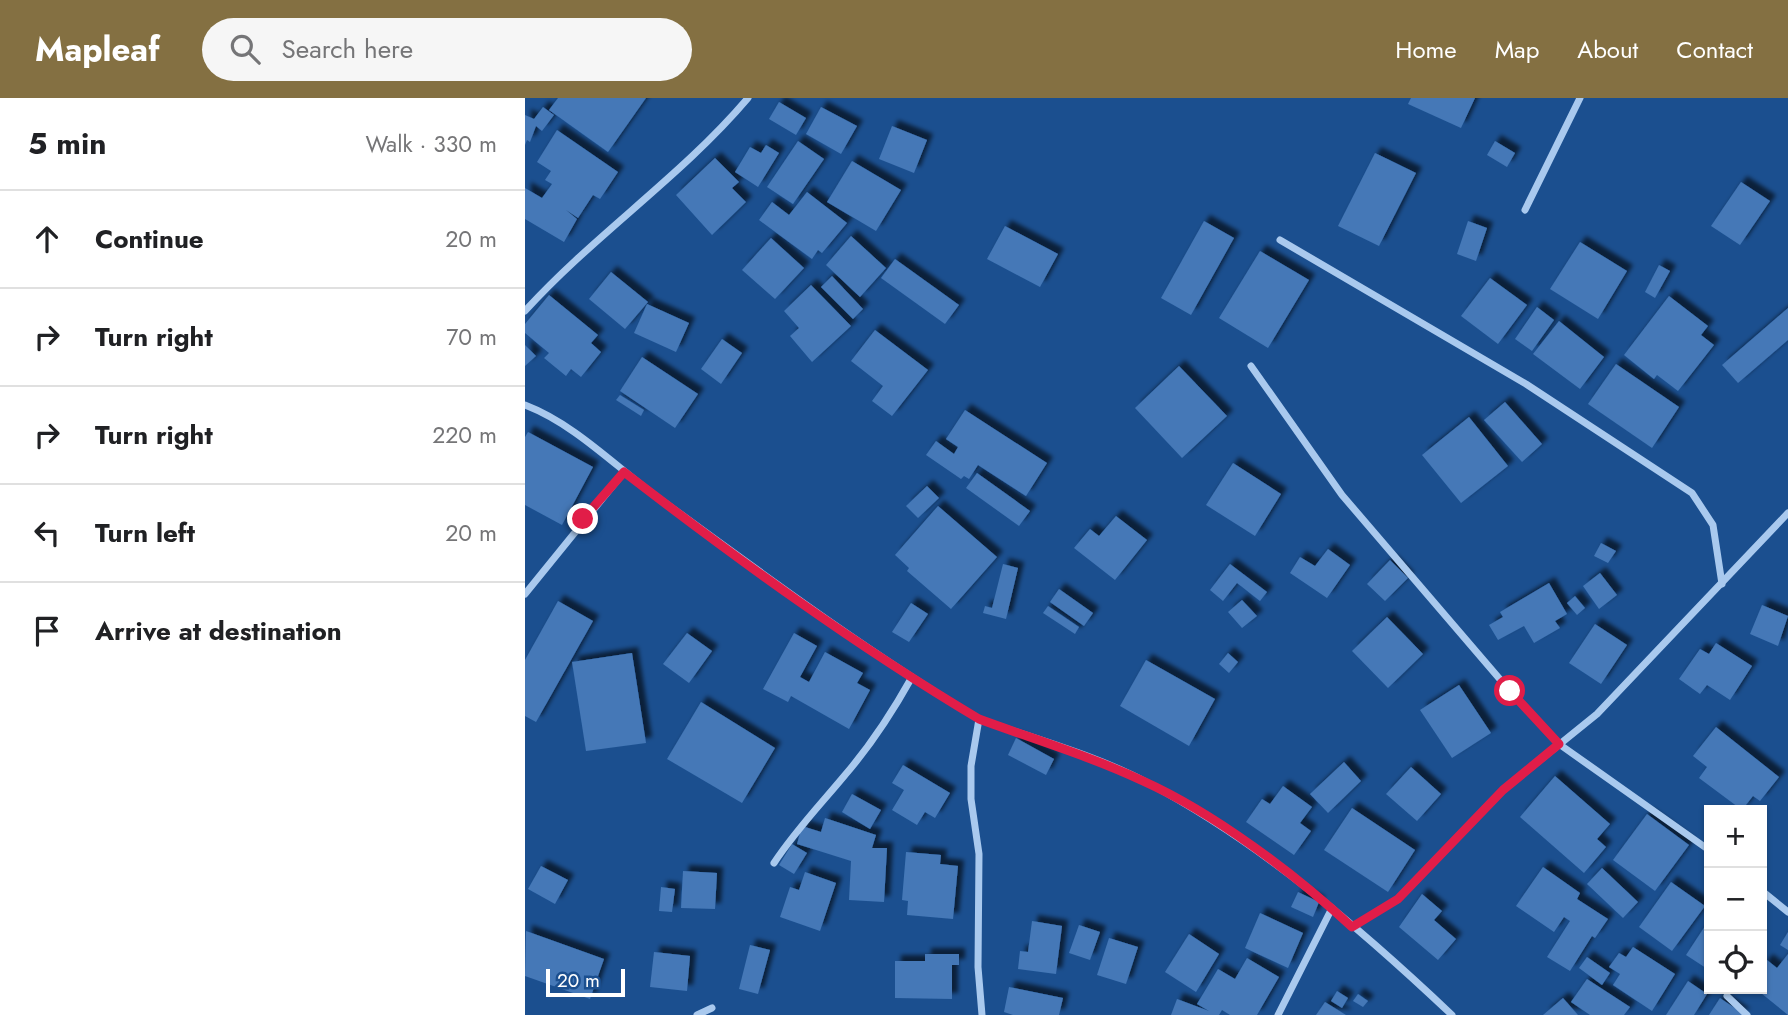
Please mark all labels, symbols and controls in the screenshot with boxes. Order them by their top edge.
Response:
search box [202,18,692,81]
text: Mapleaf [35,26,160,73]
icon: search [226,30,264,68]
text: Search here [282,30,413,68]
text: Home [1395,32,1457,67]
text: Map [1495,32,1539,67]
text: About [1577,32,1638,67]
text: Contact [1676,32,1753,67]
text: 5 min [28,122,106,165]
text: Walk · 330 m [366,127,497,161]
icon: ahead [28,220,66,258]
text: Continue [95,220,204,258]
text: 20 m [445,222,497,256]
icon: right [28,318,66,356]
text: Turn right [95,318,213,356]
text: 70 m [446,320,497,354]
icon: right [28,416,66,454]
text: Turn right [95,416,213,454]
text: 220 m [432,418,497,452]
route end [567,503,598,534]
icon: left [28,514,66,552]
text: Turn left [95,514,195,552]
text: 20 m [445,516,497,550]
icon: arrive [28,612,66,650]
text: Arrive at destination [95,612,342,650]
route start [1494,675,1525,706]
map controls [1704,805,1767,994]
button: + [1704,805,1767,868]
button: − [1704,868,1767,931]
button: locate [1704,931,1767,994]
scale bar [546,966,625,998]
text: 20 m [557,967,600,994]

